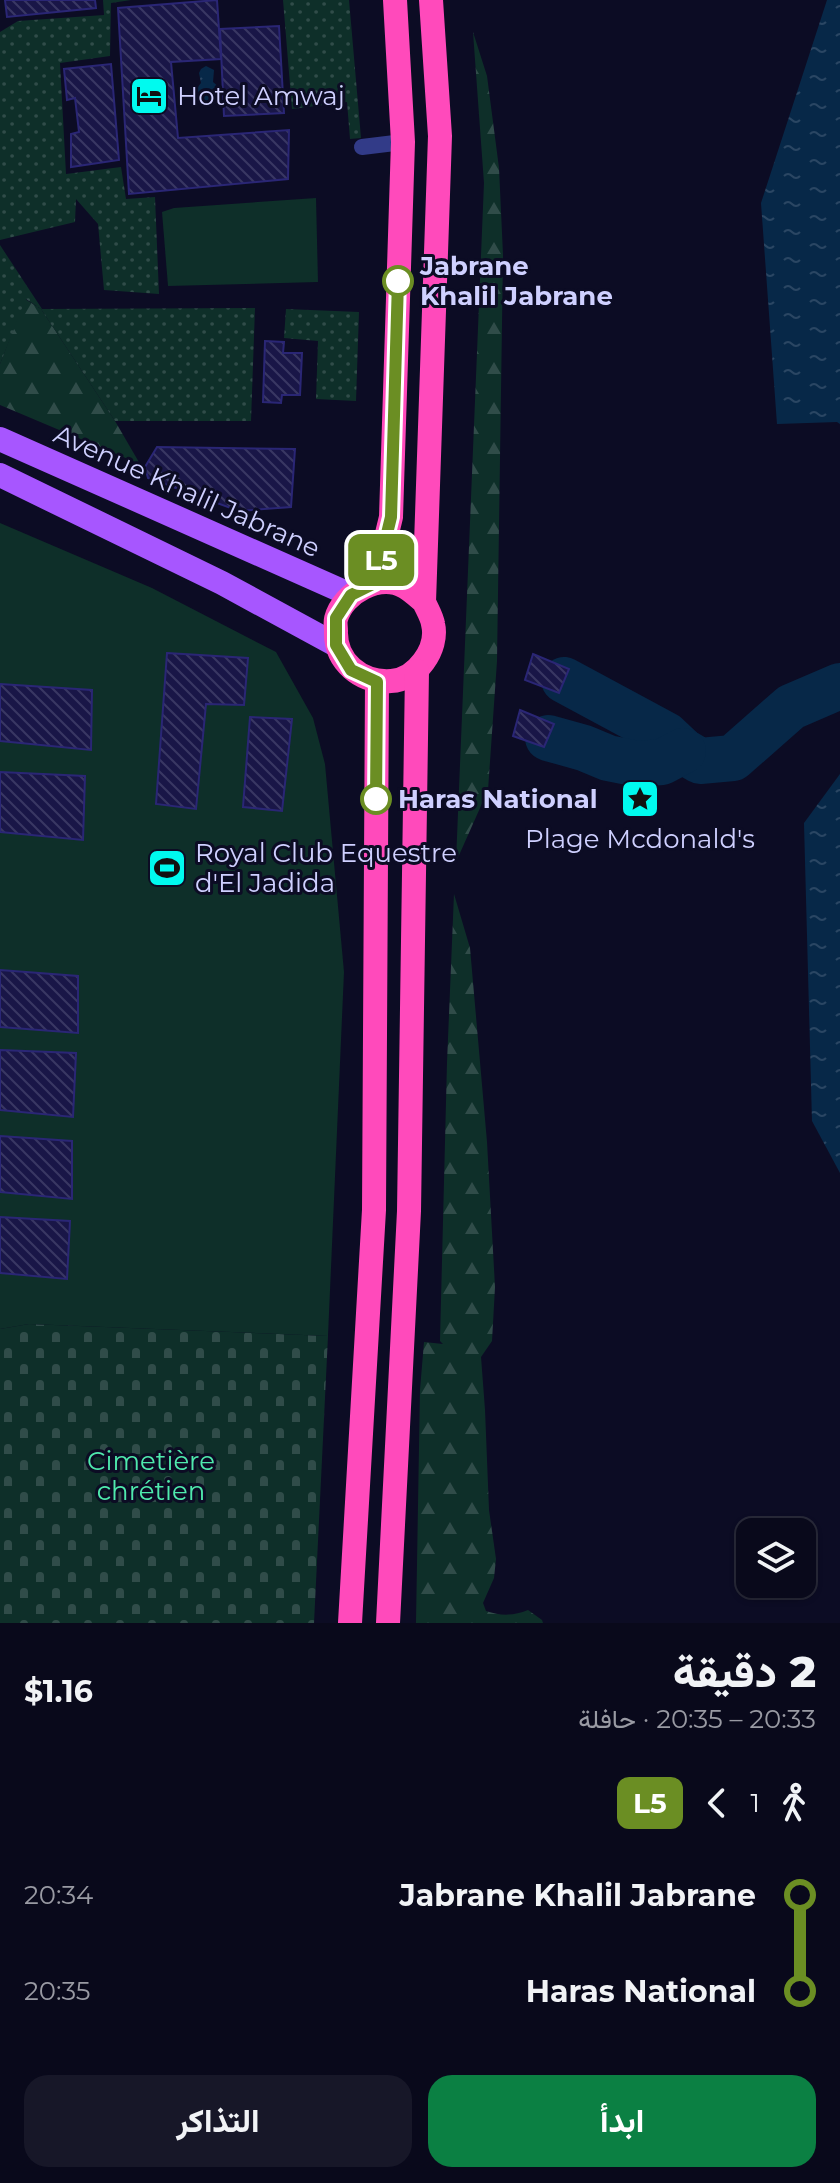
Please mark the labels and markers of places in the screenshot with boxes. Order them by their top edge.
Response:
hotel icon: Hotel Amwaj [128,75,170,117]
place label: Hotel Amwaj [177,80,345,112]
place label: Jabrane Khalil Jabrane [419,250,613,312]
marker: Jabrane Khalil Jabrane [383,266,413,296]
place icon: Plage Mcdonald's [619,778,661,820]
place label: Haras National [398,783,598,815]
marker: Haras National [361,784,391,814]
place label: Plage Mcdonald's [525,823,755,855]
place label: Royal Club Equestre d'El Jadida [195,837,457,899]
sports icon: Royal Club Equestre d'El Jadida [146,847,188,889]

